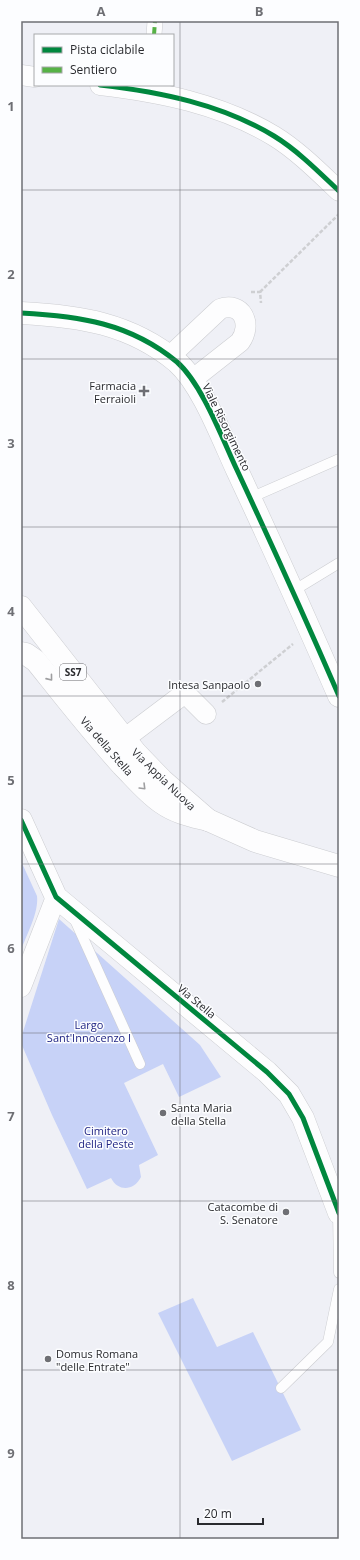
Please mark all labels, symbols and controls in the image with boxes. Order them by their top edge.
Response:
text: A [97,2,106,20]
text: B [255,2,264,20]
legend [34,34,174,86]
text: Pista ciclabile [70,41,145,58]
text: Sentiero [70,61,117,78]
text: 1 [7,97,15,115]
text: 2 [7,265,15,283]
place label: Farmacia Ferraioli [89,378,136,406]
street label: Viale Risorgimento [199,381,255,474]
marker: Farmacia Ferraioli [139,386,149,396]
text: 3 [7,434,15,452]
text: 4 [7,602,15,620]
road number: SS7 [60,664,86,680]
one-way arrow [45,673,52,680]
place label: Intesa Sanpaolo [168,677,250,692]
marker: Intesa Sanpaolo [253,679,263,689]
street label: Via della Stella [77,713,137,779]
street label: Via Appia Nuova [129,745,199,813]
text: 5 [7,771,15,789]
one-way arrow [138,782,146,790]
text: 6 [7,939,15,957]
street label: Via Stella [175,980,219,1022]
park label: Largo Sant'Innocenzo I [47,1017,131,1045]
place label: Santa Maria della Stella [171,1100,232,1128]
text: 7 [7,1107,15,1125]
marker: Santa Maria della Stella [158,1108,168,1118]
park label: Cimitero della Peste [78,1123,134,1151]
place label: Catacombe di S. Senatore [208,1199,278,1227]
marker: Catacombe di S. Senatore [281,1207,291,1217]
text: 8 [7,1276,15,1294]
place label: Domus Romana "delle Entrate" [56,1346,138,1374]
marker: Domus Romana "delle Entrate" [43,1354,53,1364]
text: 9 [7,1444,15,1462]
scale bar [198,1500,263,1526]
text: 20 m [204,1505,232,1522]

